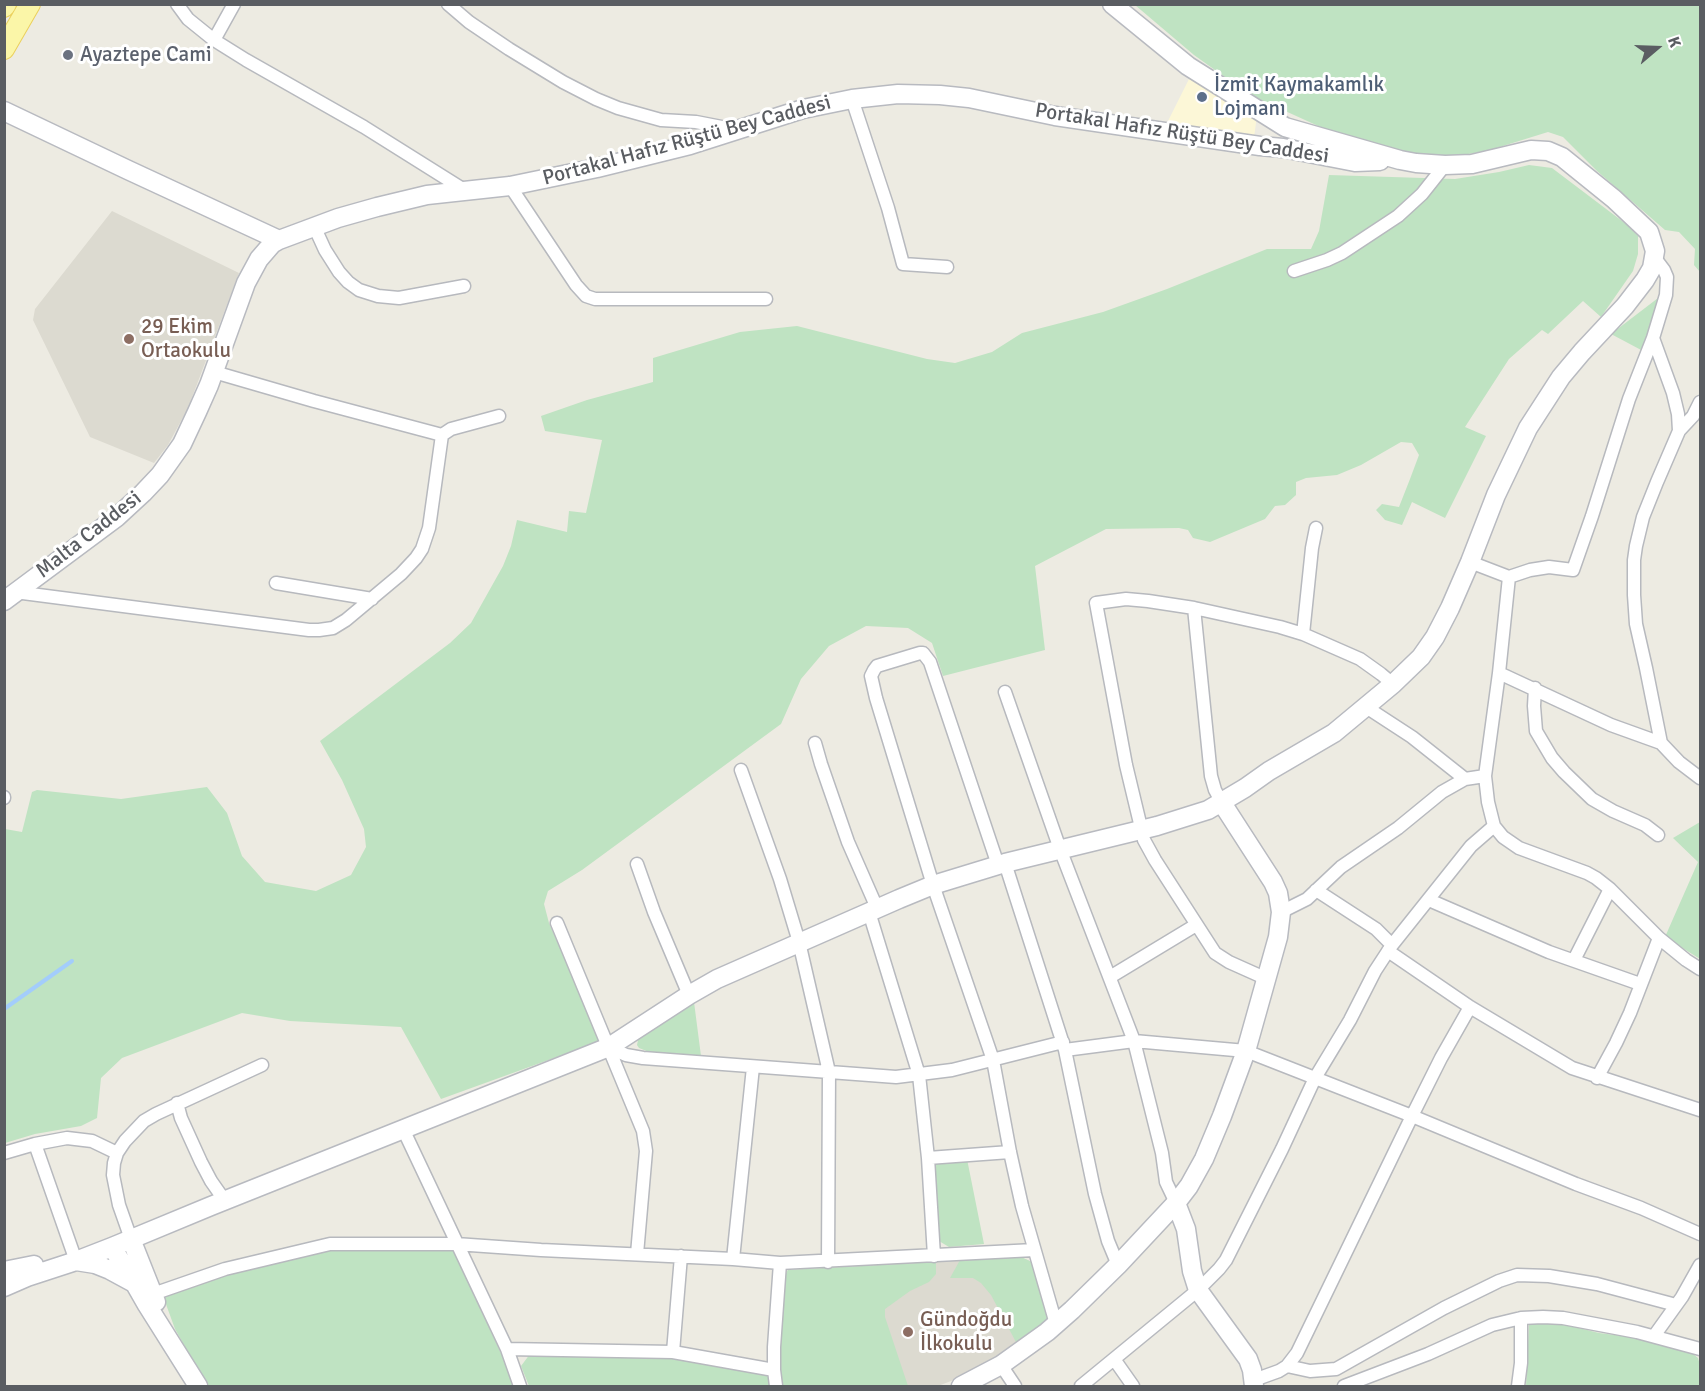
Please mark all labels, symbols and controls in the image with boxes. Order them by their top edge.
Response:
north arrow [1627,18,1687,78]
text: K [1663,34,1685,50]
place label: Ayaztepe Cami [80,42,212,68]
marker: Ayaztepe Cami [61,48,75,62]
place label: İzmit Kaymakamlık Lojmanı [1214,72,1384,122]
street label: Portakal Hafız Rüştü Bey Caddesi [540,90,834,192]
marker: İzmit Kaymakamlık Lojmanı [1195,90,1209,104]
street label: Portakal Hafız Rüştü Bey Caddesi [1033,98,1331,170]
place label: 29 Ekim Ortaokulu [141,314,231,364]
marker: 29 Ekim Ortaokulu [122,332,136,346]
street label: Malta Caddesi [31,486,147,584]
place label: Gündoğdu İlkokulu [920,1307,1012,1357]
marker: Gündoğdu İlkokulu [901,1325,915,1339]

